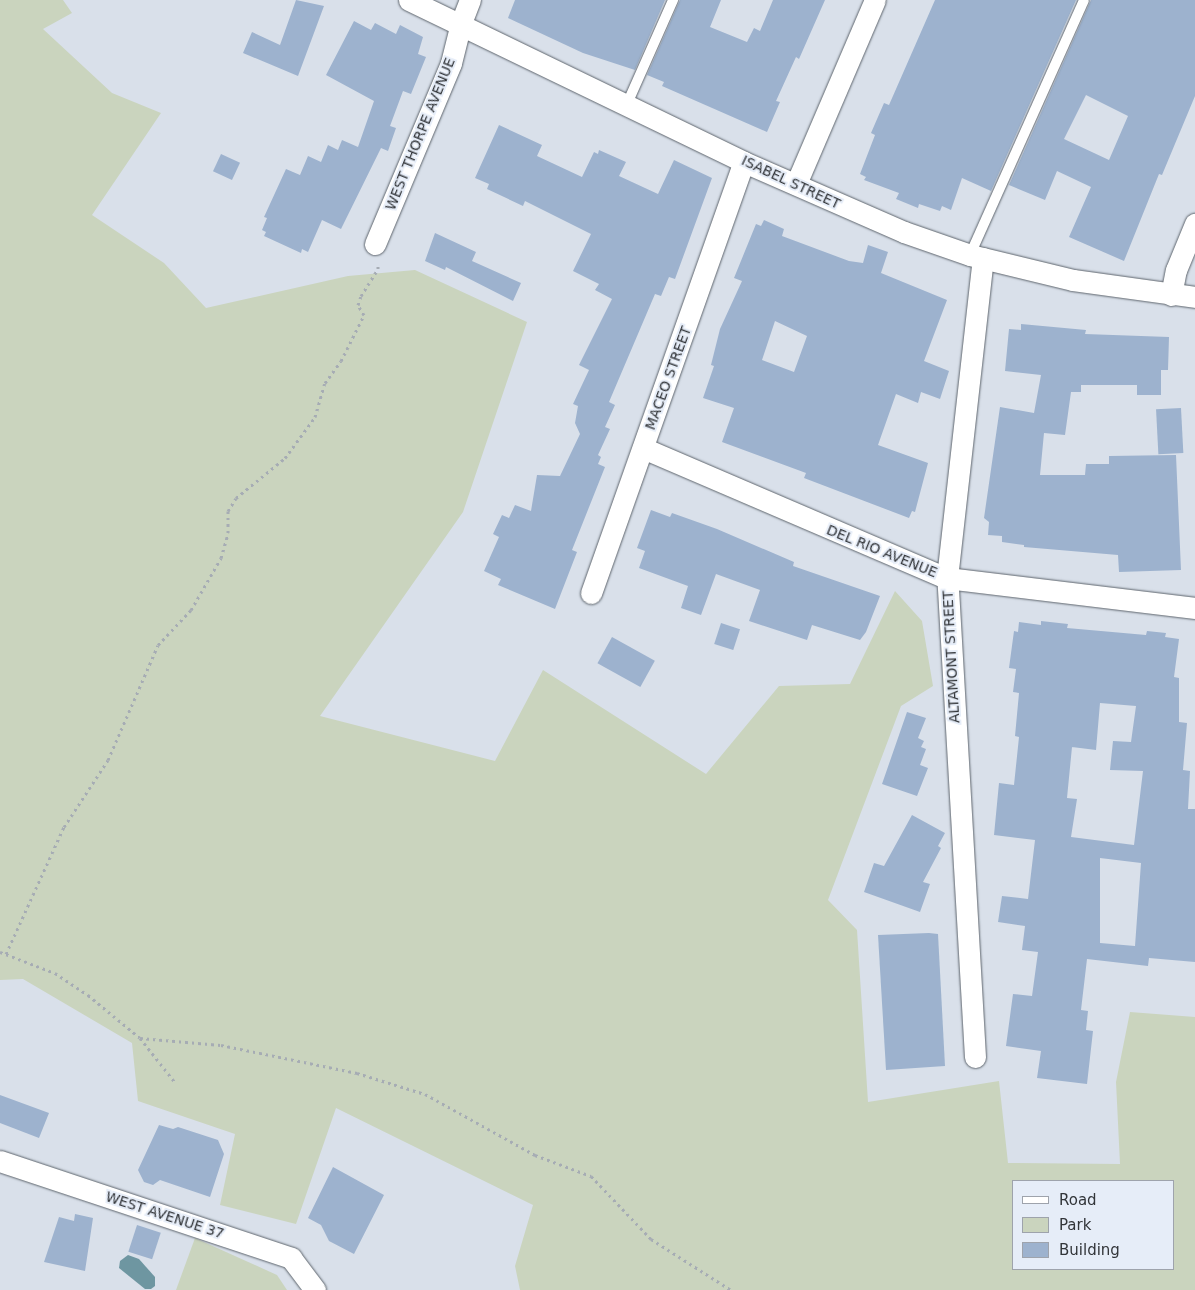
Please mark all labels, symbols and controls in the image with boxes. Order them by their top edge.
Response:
street label: WEST THORPE AVENUE [382,55,458,213]
street label: ISABEL STREET [739,152,843,212]
street label: MACEO STREET [641,324,695,432]
street label: DEL RIO AVENUE [824,521,940,581]
street label: ALTAMONT STREET [939,590,963,724]
legend [1012,1180,1175,1270]
street label: WEST AVENUE 37 [104,1188,226,1242]
text: Road [1059,1191,1097,1209]
text: Park [1059,1216,1091,1234]
text: Building [1059,1241,1120,1259]

